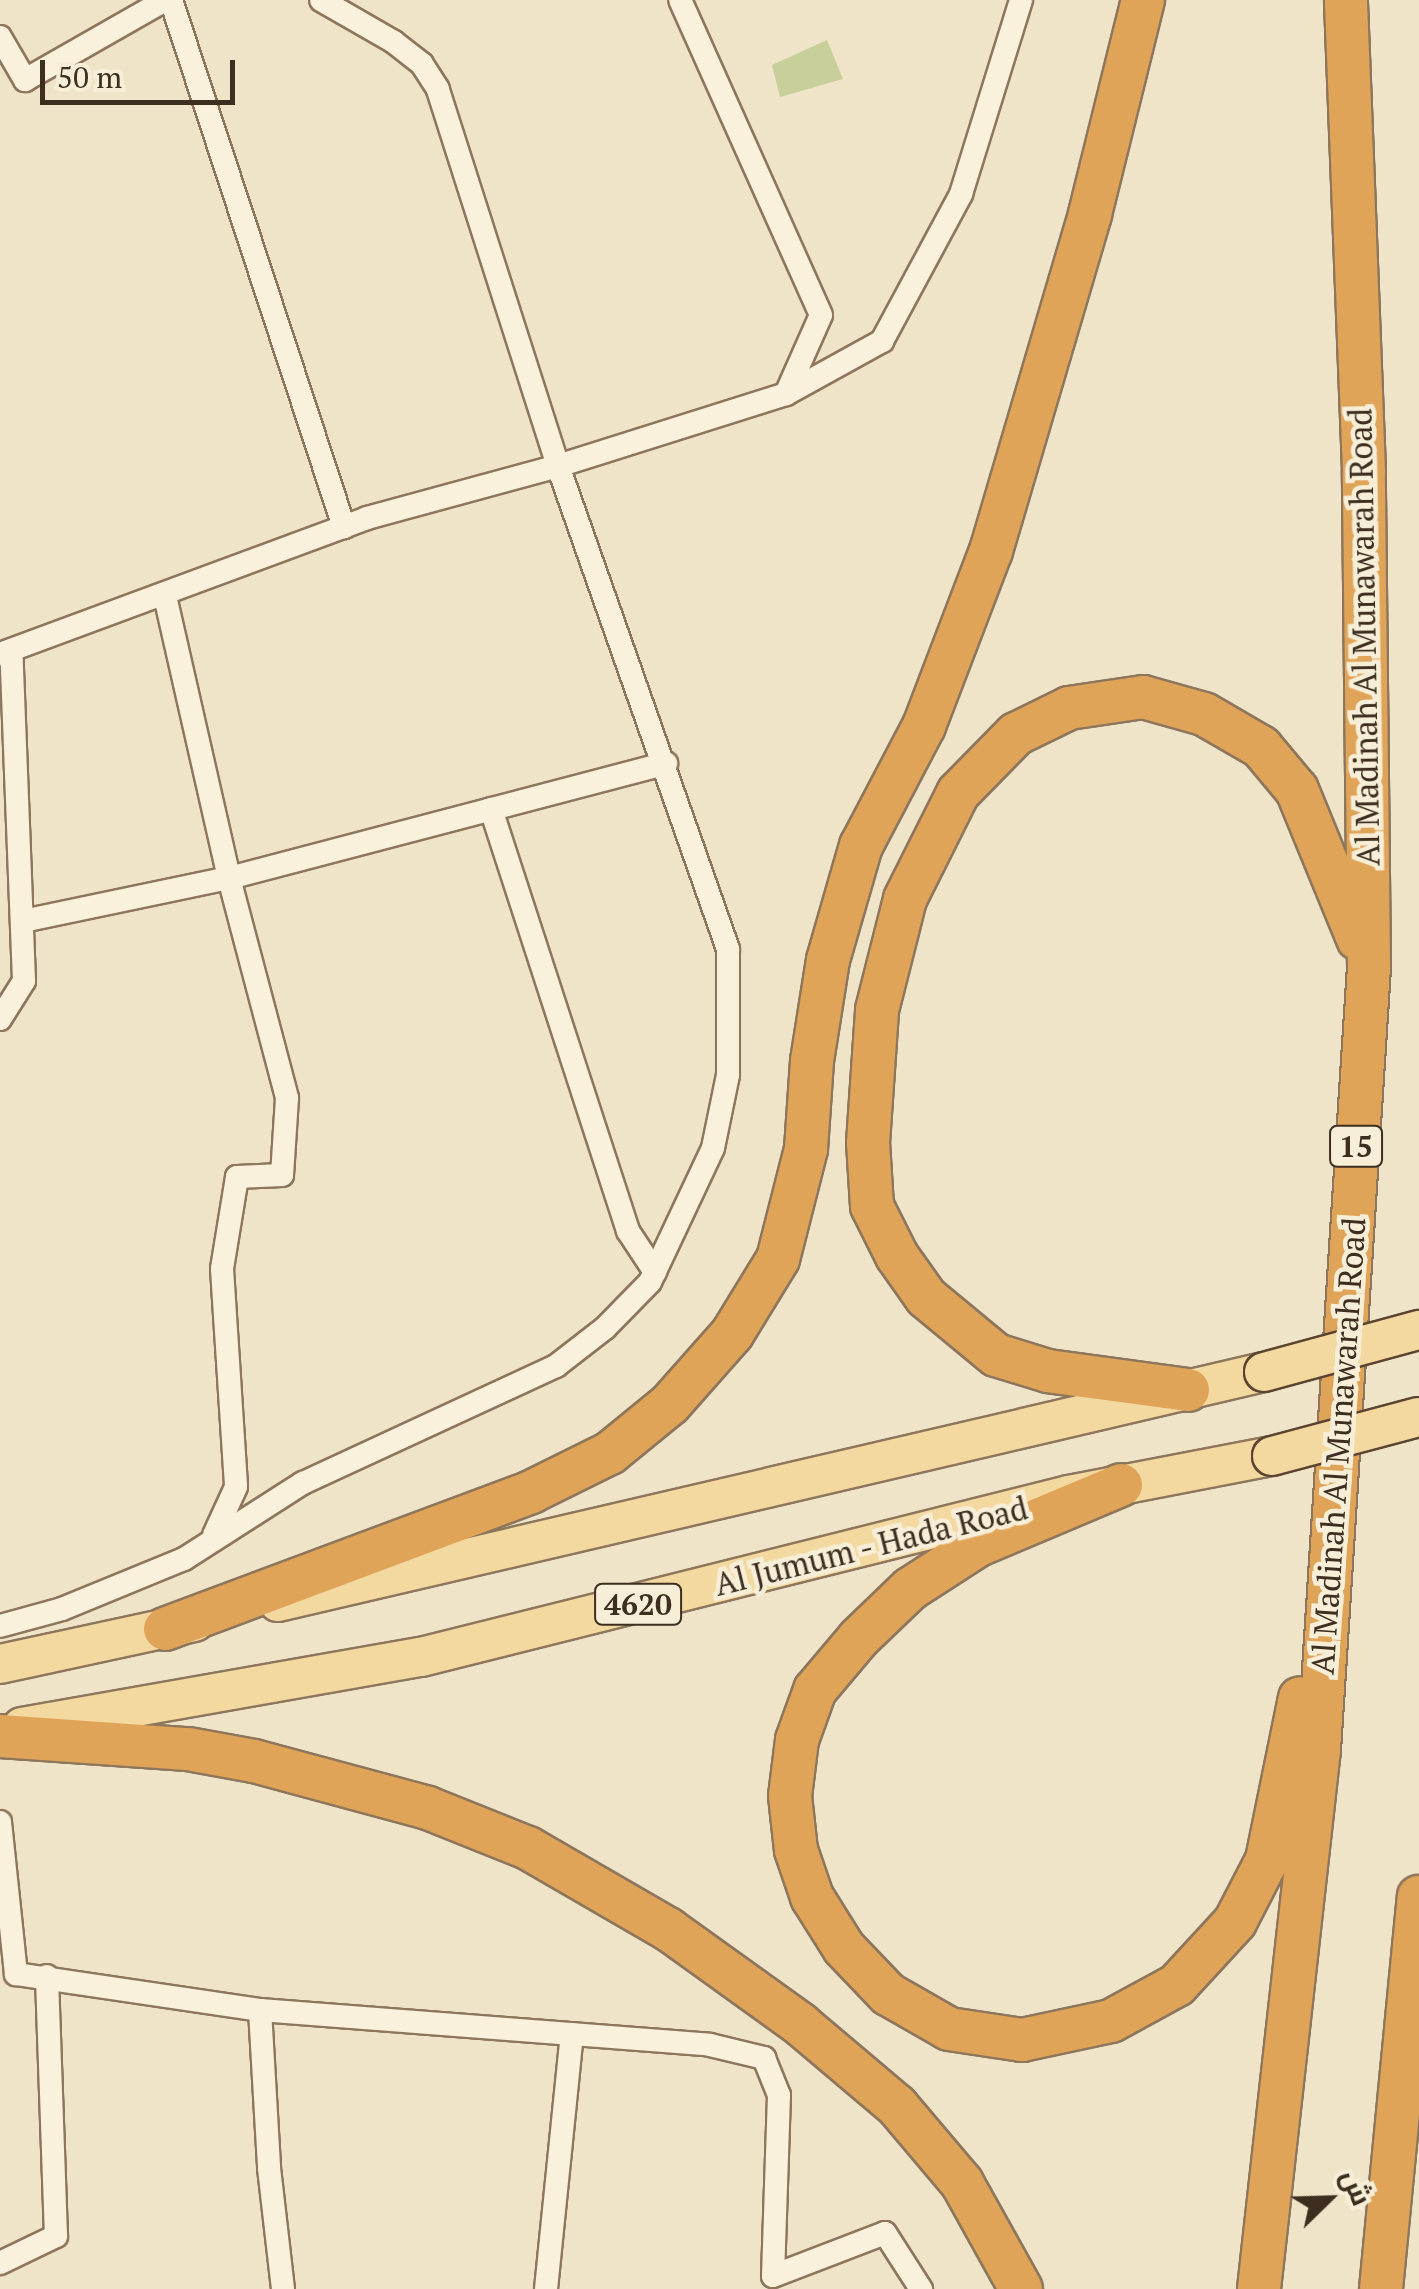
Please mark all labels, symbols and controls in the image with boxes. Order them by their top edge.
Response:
scale bar [45,40,240,102]
text: 50 m [57,57,122,97]
street label: Al Madinah Al Munawarah Road [1341,407,1387,867]
road number: 15 [1328,1121,1384,1171]
street label: Al Madinah Al Munawarah Road [1303,1216,1373,1676]
street label: Al Jumum - Hada Road [709,1488,1033,1604]
road number: 4620 [593,1579,683,1629]
north arrow [1279,2149,1379,2249]
text: ش [1333,2163,1381,2211]

